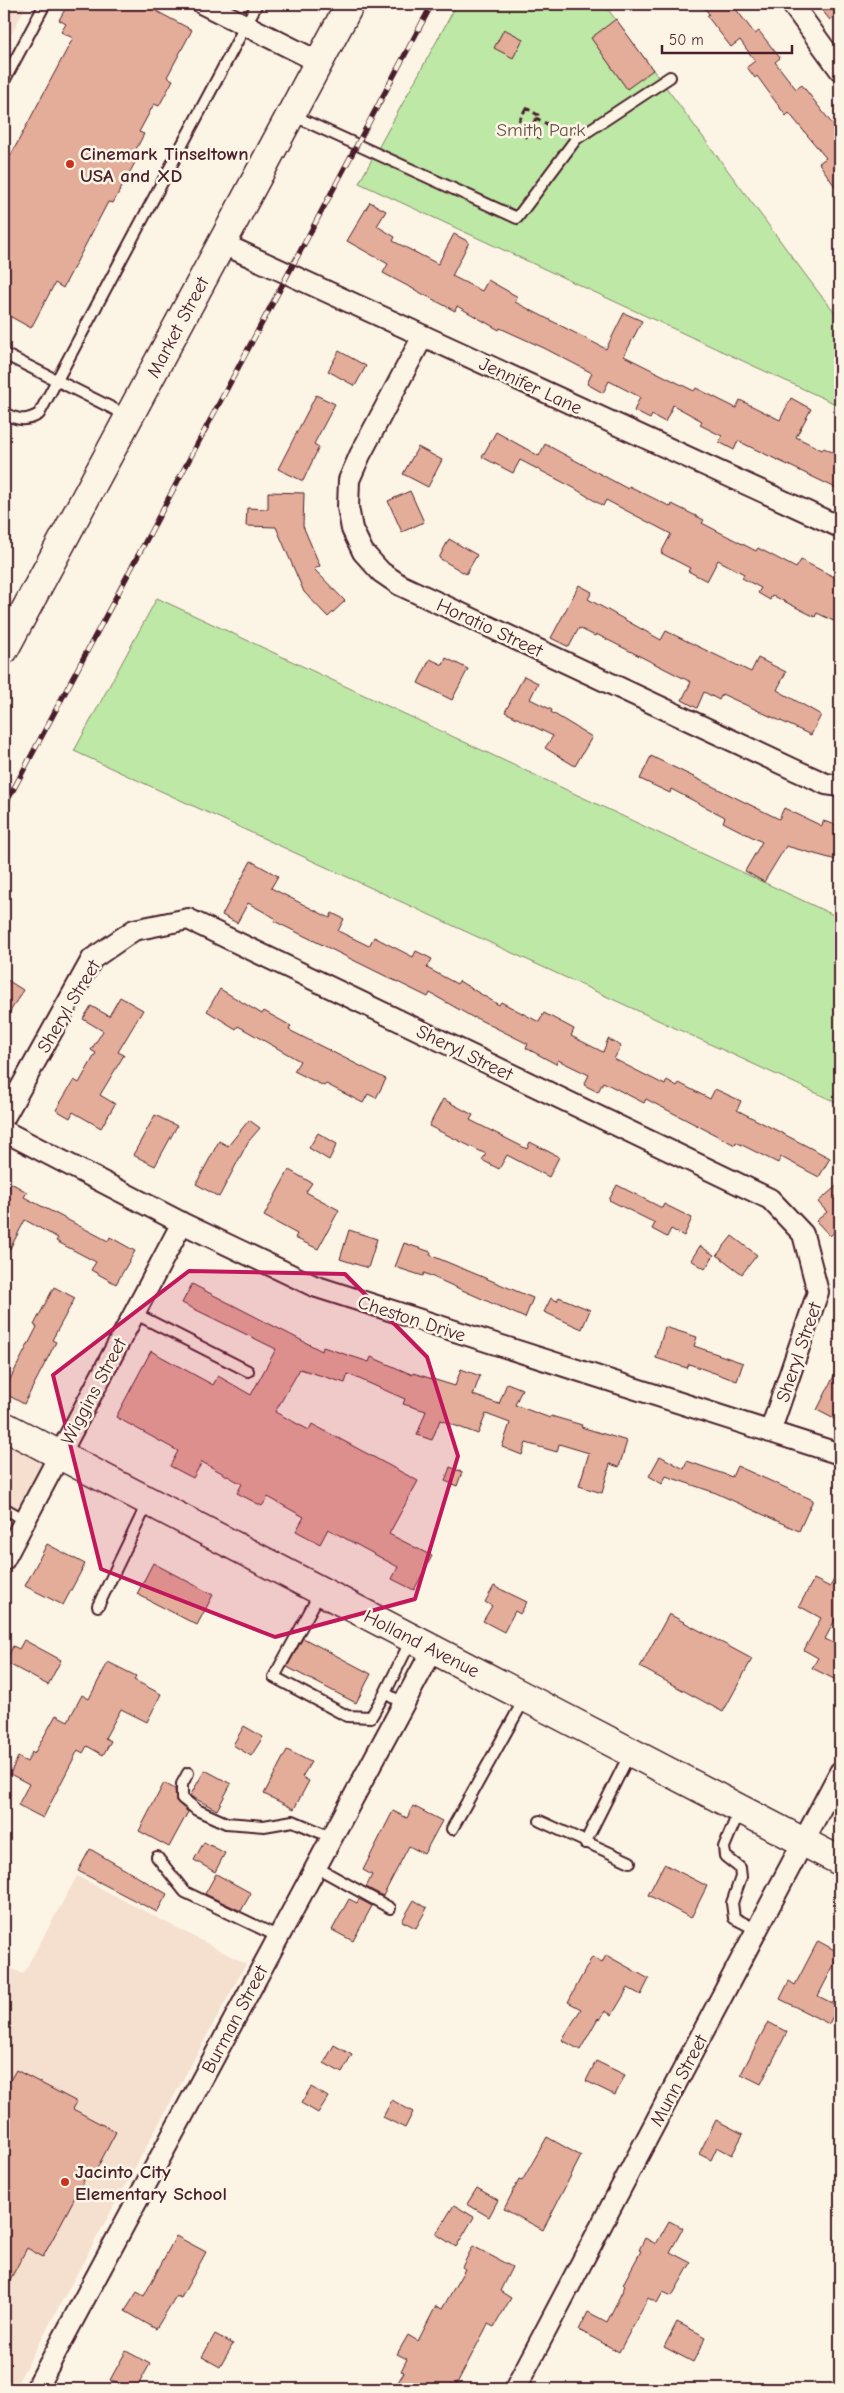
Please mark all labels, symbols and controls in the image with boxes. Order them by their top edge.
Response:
scale bar [662,22,792,54]
text: 50 m [669,31,704,49]
park label: Smith Park [497,119,586,141]
place label: Cinemark Tinseltown USA and XD [80,143,249,187]
marker: Cinemark Tinseltown USA and XD [64,158,76,170]
street label: Market Street [142,273,214,382]
street label: Jennifer Lane [476,353,585,419]
street label: Horatio Street [433,594,547,662]
street label: Sheryl Street [33,956,105,1057]
street label: Sheryl Street [413,1020,517,1086]
street label: Cheston Drive [355,1291,468,1347]
street label: Sheryl Street [772,1299,827,1405]
street label: Wiggins Street [57,1334,131,1449]
street label: Holland Avenue [360,1605,483,1682]
street label: Burman Street [197,1961,273,2077]
street label: Munn Street [646,2030,712,2130]
place label: Jacinto City Elementary School [75,2161,227,2205]
marker: Jacinto City Elementary School [59,2176,71,2188]

